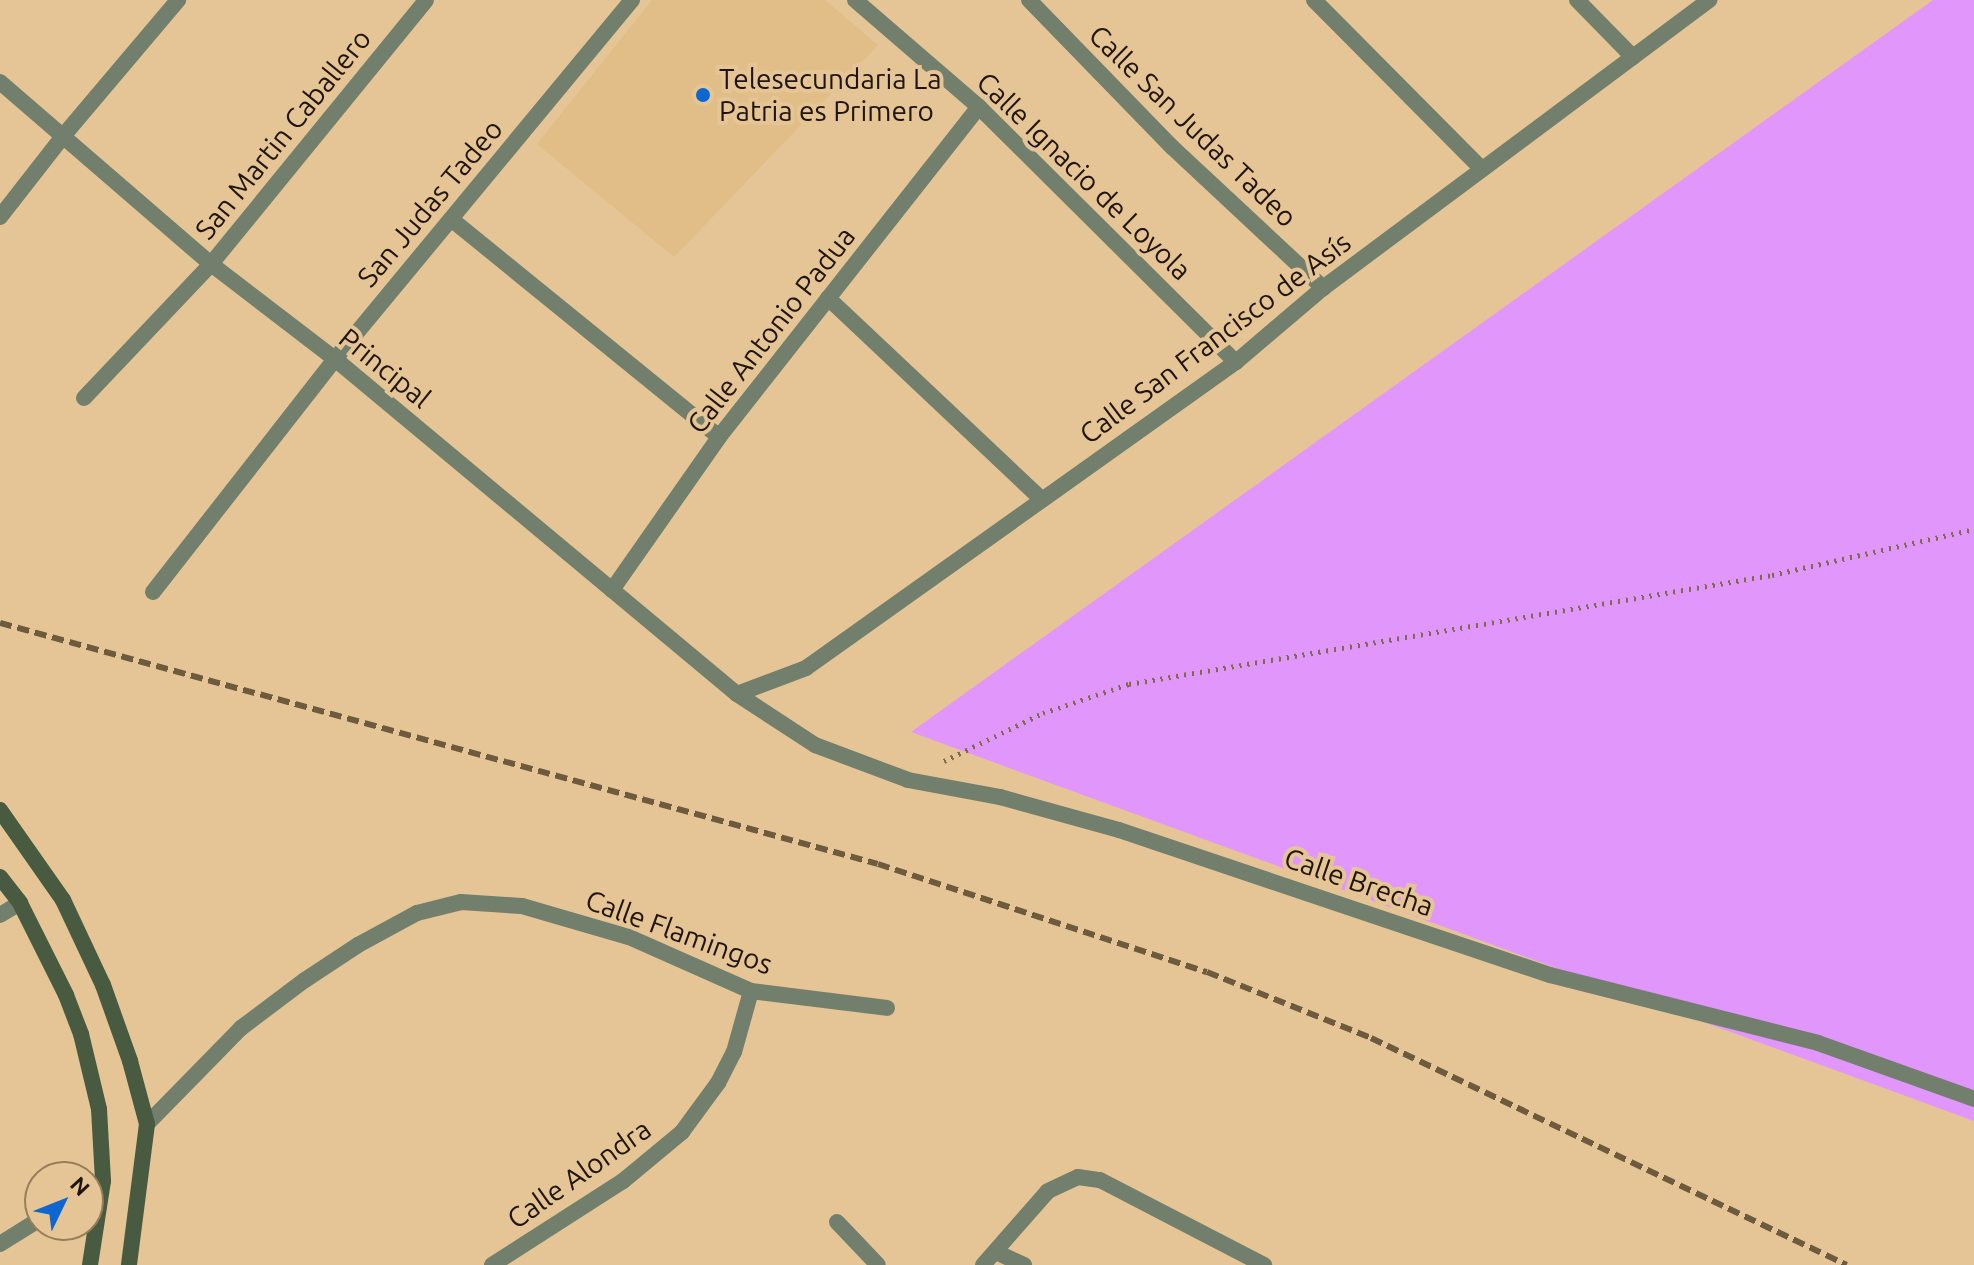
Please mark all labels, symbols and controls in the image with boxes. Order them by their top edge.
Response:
street label: Calle San Judas Tadeo [1082,18,1304,234]
street label: San Martin Caballero [188,22,378,246]
place label: Telesecundaria La Patria es Primero [719,62,942,128]
street label: Calle Ignacio de Loyola [970,65,1198,287]
marker: Telesecundaria La Patria es Primero [694,86,712,104]
street label: San Judas Tadeo [350,113,510,293]
street label: Calle Antonio Padua [680,220,862,440]
street label: Calle San Francisco de Asís [1073,225,1357,451]
street label: Principal [332,321,438,415]
street label: Calle Brecha [1280,841,1438,923]
street label: Calle Flamingos [581,883,777,981]
street label: Calle Alondra [501,1112,657,1236]
north arrow [24,1161,104,1241]
text: N [66,1171,95,1200]

